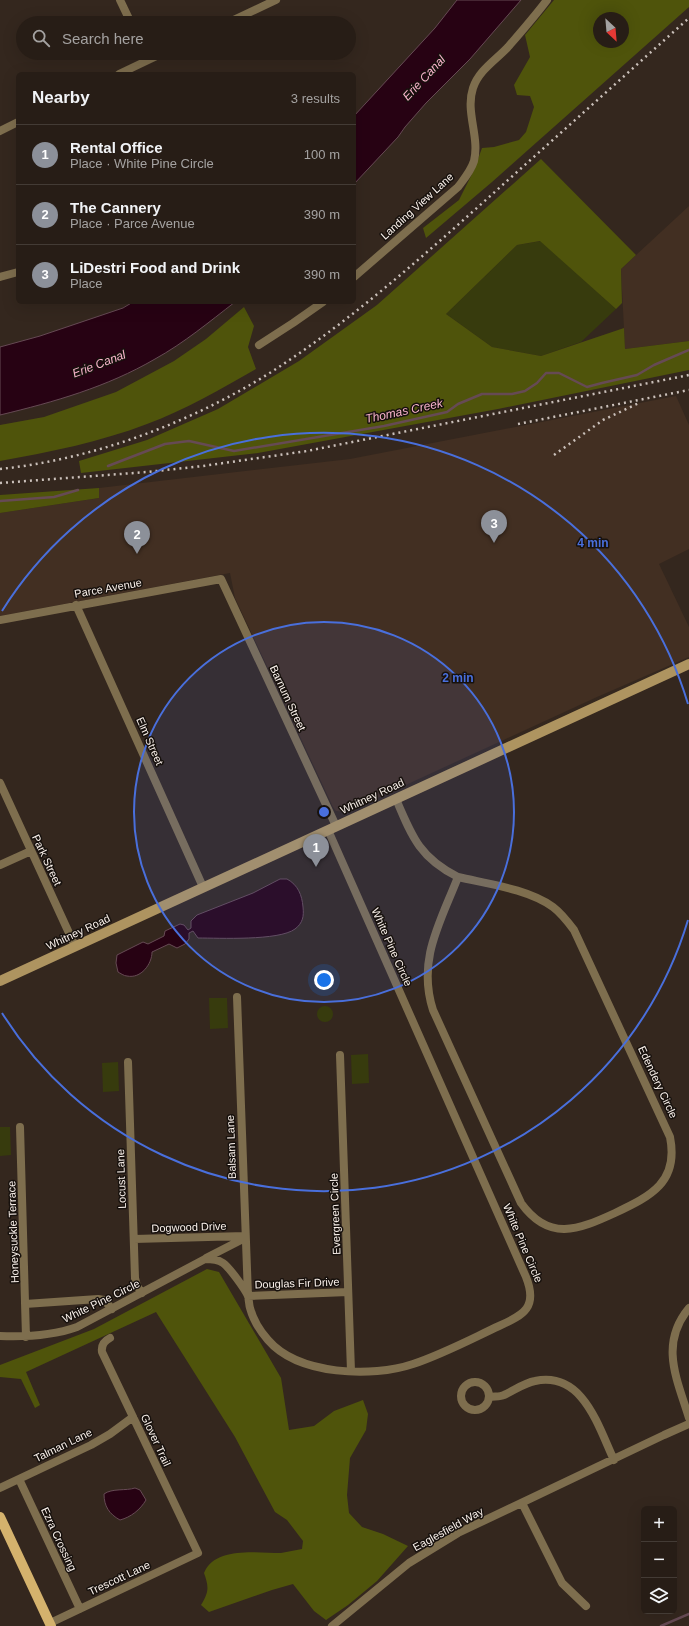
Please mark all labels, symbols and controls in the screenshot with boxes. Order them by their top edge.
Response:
north arrow [593,12,629,48]
search box [16,16,356,60]
icon: search [30,27,52,49]
text: Search here [62,30,144,47]
water label: Erie Canal [400,52,448,103]
text: Nearby [32,88,90,107]
text: 3 results [291,91,340,106]
text: Rental Office [70,139,163,156]
text: 1 [41,147,49,162]
text: 100 m [304,147,340,162]
text: Place · White Pine Circle [70,156,214,171]
street label: Landing View Lane [378,170,456,242]
text: The Cannery [70,199,161,216]
text: 2 [41,207,49,222]
text: 390 m [304,207,340,222]
text: Place · Parce Avenue [70,216,195,231]
text: LiDestri Food and Drink [70,259,240,276]
text: 3 [41,267,49,282]
text: 390 m [304,267,340,282]
text: Place [70,276,103,291]
water label: Erie Canal [70,347,128,381]
water label: Thomas Creek [364,396,445,426]
pin: 3 [481,510,507,543]
pin: 2 [124,521,150,554]
text: 4 min [577,536,609,550]
street label: Parce Avenue [73,576,143,600]
street label: Barnum Street [268,663,308,733]
text: 2 min [442,671,474,685]
street label: Elm Street [134,715,166,767]
street label: Whitney Road [338,776,406,816]
centre of rings [317,805,331,819]
street label: Park Street [30,833,64,887]
pin: 1 [303,834,329,867]
street label: White Pine Circle [369,906,415,988]
street label: Whitney Road [44,912,112,952]
your location [314,970,334,990]
street label: Edendery Circle [636,1044,680,1120]
street label: Balsam Lane [224,1115,238,1179]
street label: Locust Lane [114,1149,128,1209]
street label: Evergreen Circle [328,1173,342,1255]
street label: Honeysuckle Terrace [5,1181,21,1283]
street label: White Pine Circle [501,1202,545,1284]
street label: Dogwood Drive [151,1220,227,1234]
street label: Douglas Fir Drive [254,1276,340,1290]
street label: White Pine Circle [60,1277,142,1325]
street label: Glover Trail [139,1412,173,1468]
street label: Talman Lane [32,1426,94,1464]
street label: Eaglesfield Way [411,1504,486,1553]
street label: Ezra Crossing [39,1505,79,1573]
map controls [641,1506,677,1614]
button: + [641,1506,677,1542]
button: − [641,1542,677,1578]
street label: Trescott Lane [86,1558,152,1598]
button: layers [641,1578,677,1614]

